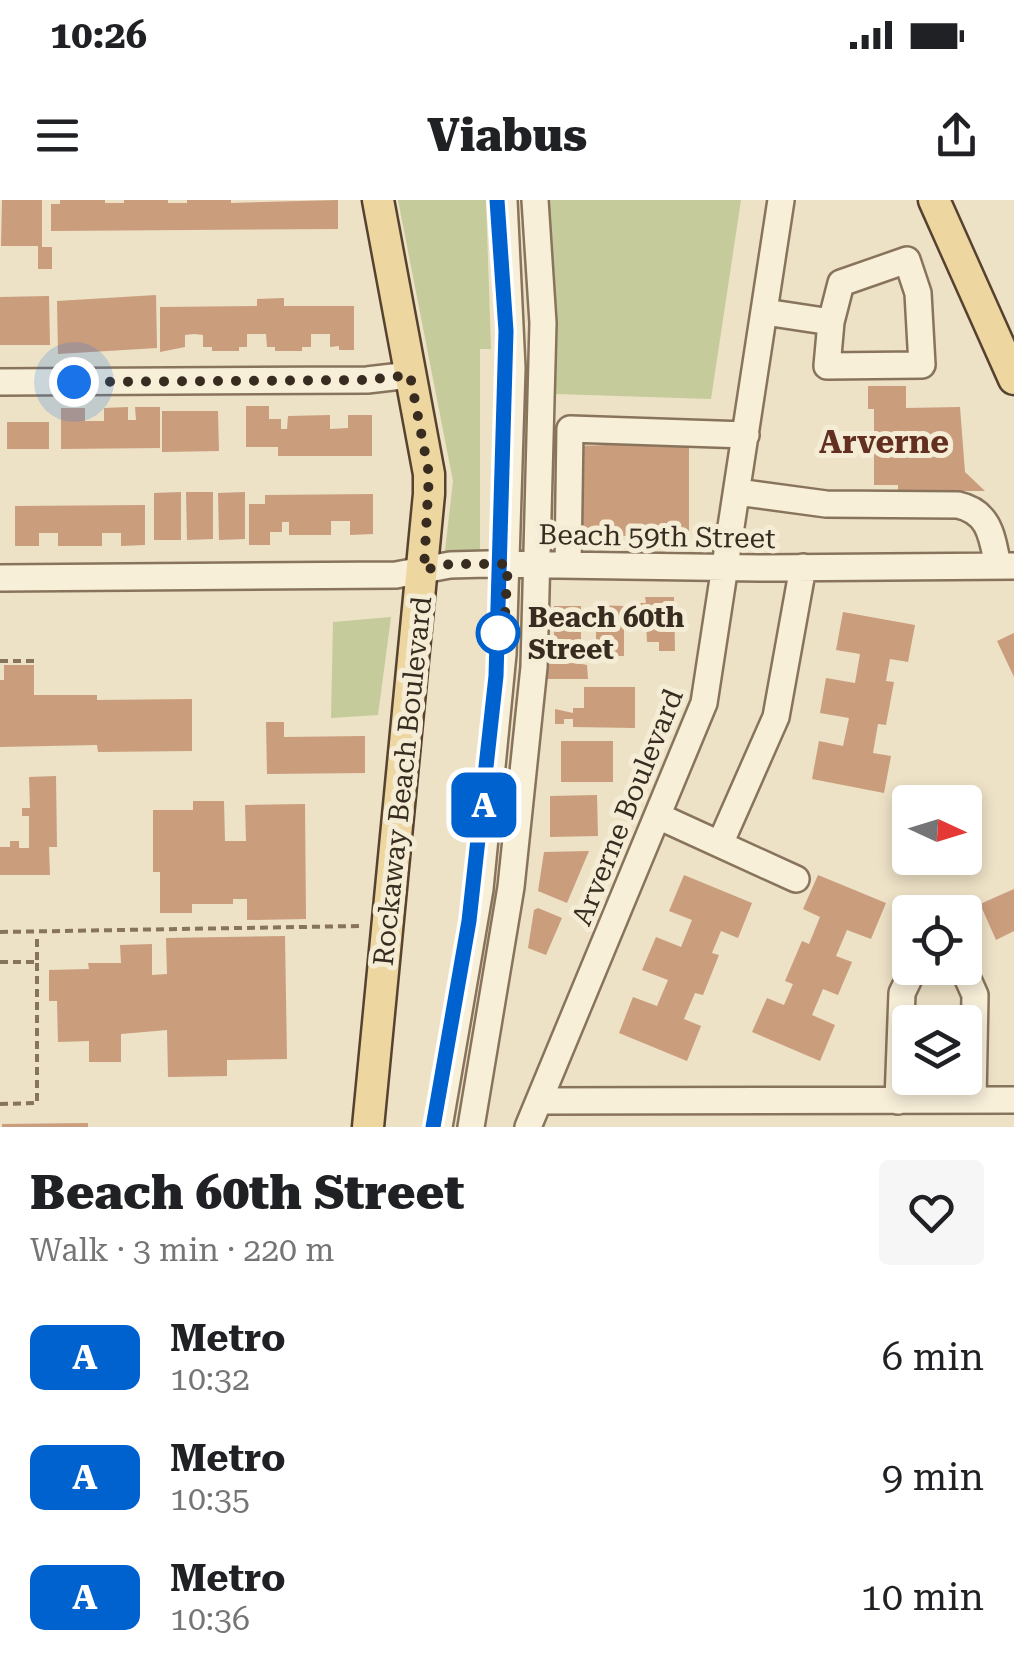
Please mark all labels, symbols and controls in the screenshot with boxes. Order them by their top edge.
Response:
text: 10:26 [50,13,147,57]
icon: menu [30,108,85,163]
icon: share [929,108,984,163]
text: Viabus [427,109,587,162]
your location [49,357,99,407]
district label: Arverne [819,423,949,461]
street label: Beach 59th Street [538,518,776,555]
street label: Rockaway Beach Boulevard [367,595,438,967]
place label: Beach 60th Street [528,601,685,666]
marker: Beach 60th Street [477,612,519,654]
street label: Arverne Boulevard [565,684,690,930]
line badge: A [452,772,516,838]
text: A [471,785,497,826]
north arrow [892,785,982,875]
map controls [892,785,982,1095]
button: locate [892,895,982,985]
button: layers [892,1005,982,1095]
button: heart [879,1160,984,1265]
text: Beach 60th Street [30,1165,464,1221]
text: Walk · 3 min · 220 m [30,1231,334,1269]
text: Metro [170,1316,286,1360]
text: 6 min [882,1335,984,1379]
text: A [72,1337,98,1378]
text: 10:32 [170,1360,250,1398]
text: Metro [170,1436,286,1480]
text: 9 min [882,1455,984,1499]
text: A [72,1457,98,1498]
text: 10:35 [170,1480,250,1518]
text: Metro [170,1556,286,1600]
text: 10 min [861,1575,984,1619]
text: A [72,1577,98,1618]
text: 10:36 [170,1600,250,1638]

